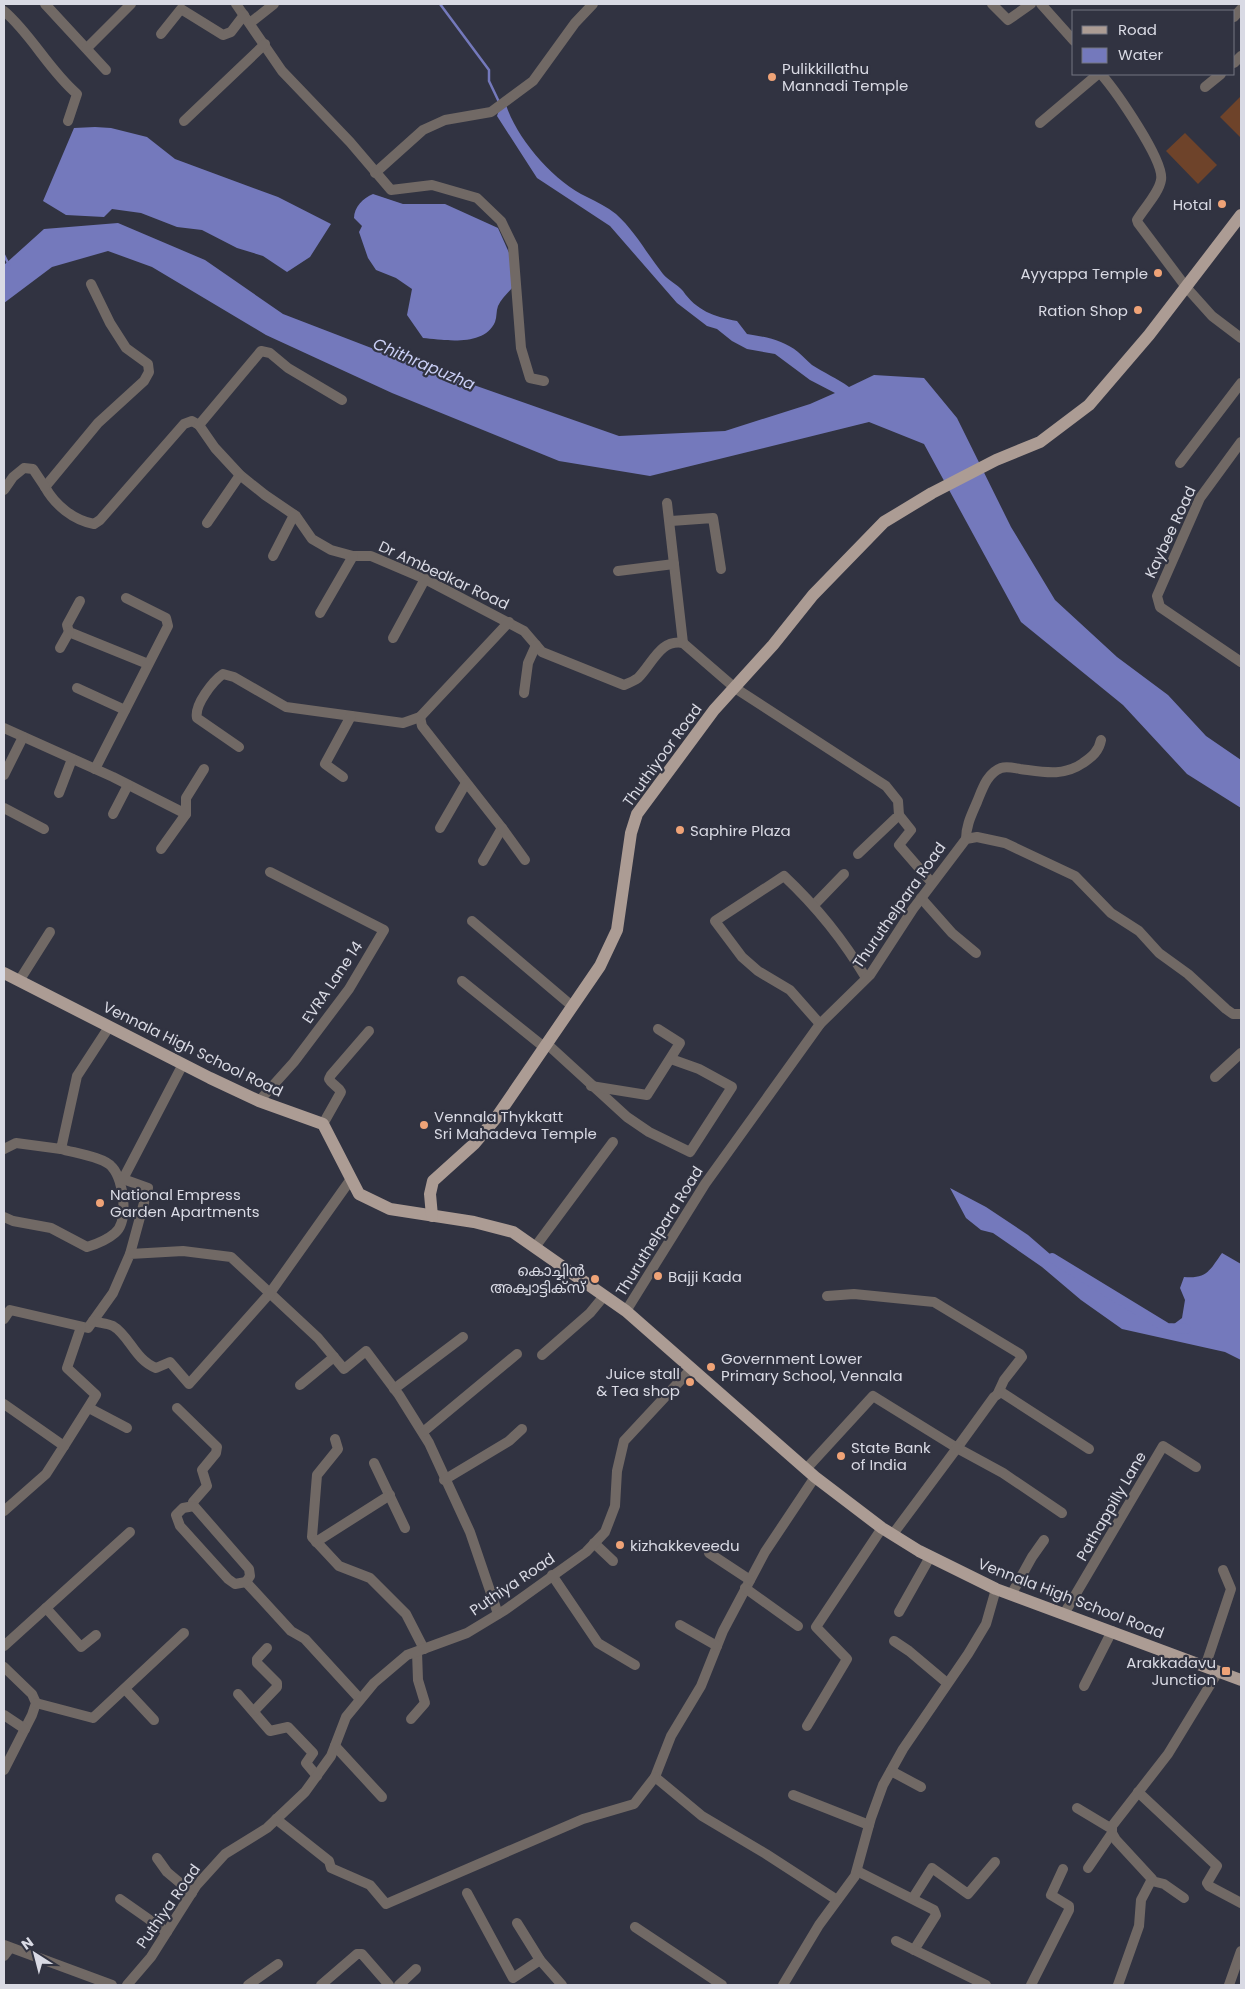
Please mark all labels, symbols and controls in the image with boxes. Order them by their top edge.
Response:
legend [1072,10,1235,75]
text: Road [1118,19,1157,40]
text: Water [1118,44,1164,65]
place label: Pulikkillathu Mannadi Temple [782,58,908,96]
marker: Pulikkillathu Mannadi Temple [766,71,778,83]
place label: Hotal [1173,194,1212,215]
marker: Hotal [1216,198,1228,210]
place label: Ayyappa Temple [1020,263,1148,284]
marker: Ayyappa Temple [1152,267,1164,279]
place label: Ration Shop [1038,300,1128,321]
marker: Ration Shop [1132,304,1144,316]
water label: Chithrapuzha [369,332,479,396]
street label: Kaybee Road [1139,483,1201,581]
street label: Dr Ambedkar Road [375,536,513,614]
street label: Thuthiyoor Road [618,699,706,811]
place label: Saphire Plaza [690,820,791,841]
marker: Saphire Plaza [674,824,686,836]
street label: Thuruthelpara Road [847,838,951,972]
street label: EVRA Lane 14 [297,937,367,1027]
street label: Vennala High School Road [99,996,287,1102]
place label: Vennala Thykkatt Sri Mahadeva Temple [434,1106,597,1144]
marker: Vennala Thykkatt Sri Mahadeva Temple [418,1119,430,1131]
street label: Thuruthelpara Road [610,1162,708,1300]
place label: National Empress Garden Apartments [110,1184,260,1222]
marker: National Empress Garden Apartments [94,1197,106,1209]
place label: കൊച്ചിൻ അക്വാട്ടിക്സ് [490,1260,587,1298]
place label: Bajji Kada [668,1266,742,1287]
marker: Bajji Kada [652,1270,664,1282]
marker: കൊച്ചിൻ അക്വാട്ടിക്സ് [589,1273,601,1285]
place label: Government Lower Primary School, Vennala [721,1348,903,1386]
marker: Government Lower Primary School, Vennala [705,1361,717,1373]
place label: Juice stall & Tea shop [596,1363,680,1401]
marker: Juice stall & Tea shop [684,1376,696,1388]
place label: State Bank of India [851,1437,931,1475]
street label: Pathappilly Lane [1071,1447,1151,1565]
marker: State Bank of India [835,1450,847,1462]
place label: kizhakkeveedu [630,1535,740,1556]
marker: kizhakkeveedu [614,1539,626,1551]
street label: Puthiya Road [465,1548,559,1620]
street label: Vennala High School Road [975,1553,1167,1643]
place label: Arakkadavu Junction [1126,1652,1216,1690]
marker: Arakkadavu Junction [1220,1665,1232,1677]
street label: Puthiya Road [131,1860,205,1952]
north arrow [10,1929,60,1979]
text: N [17,1932,37,1955]

